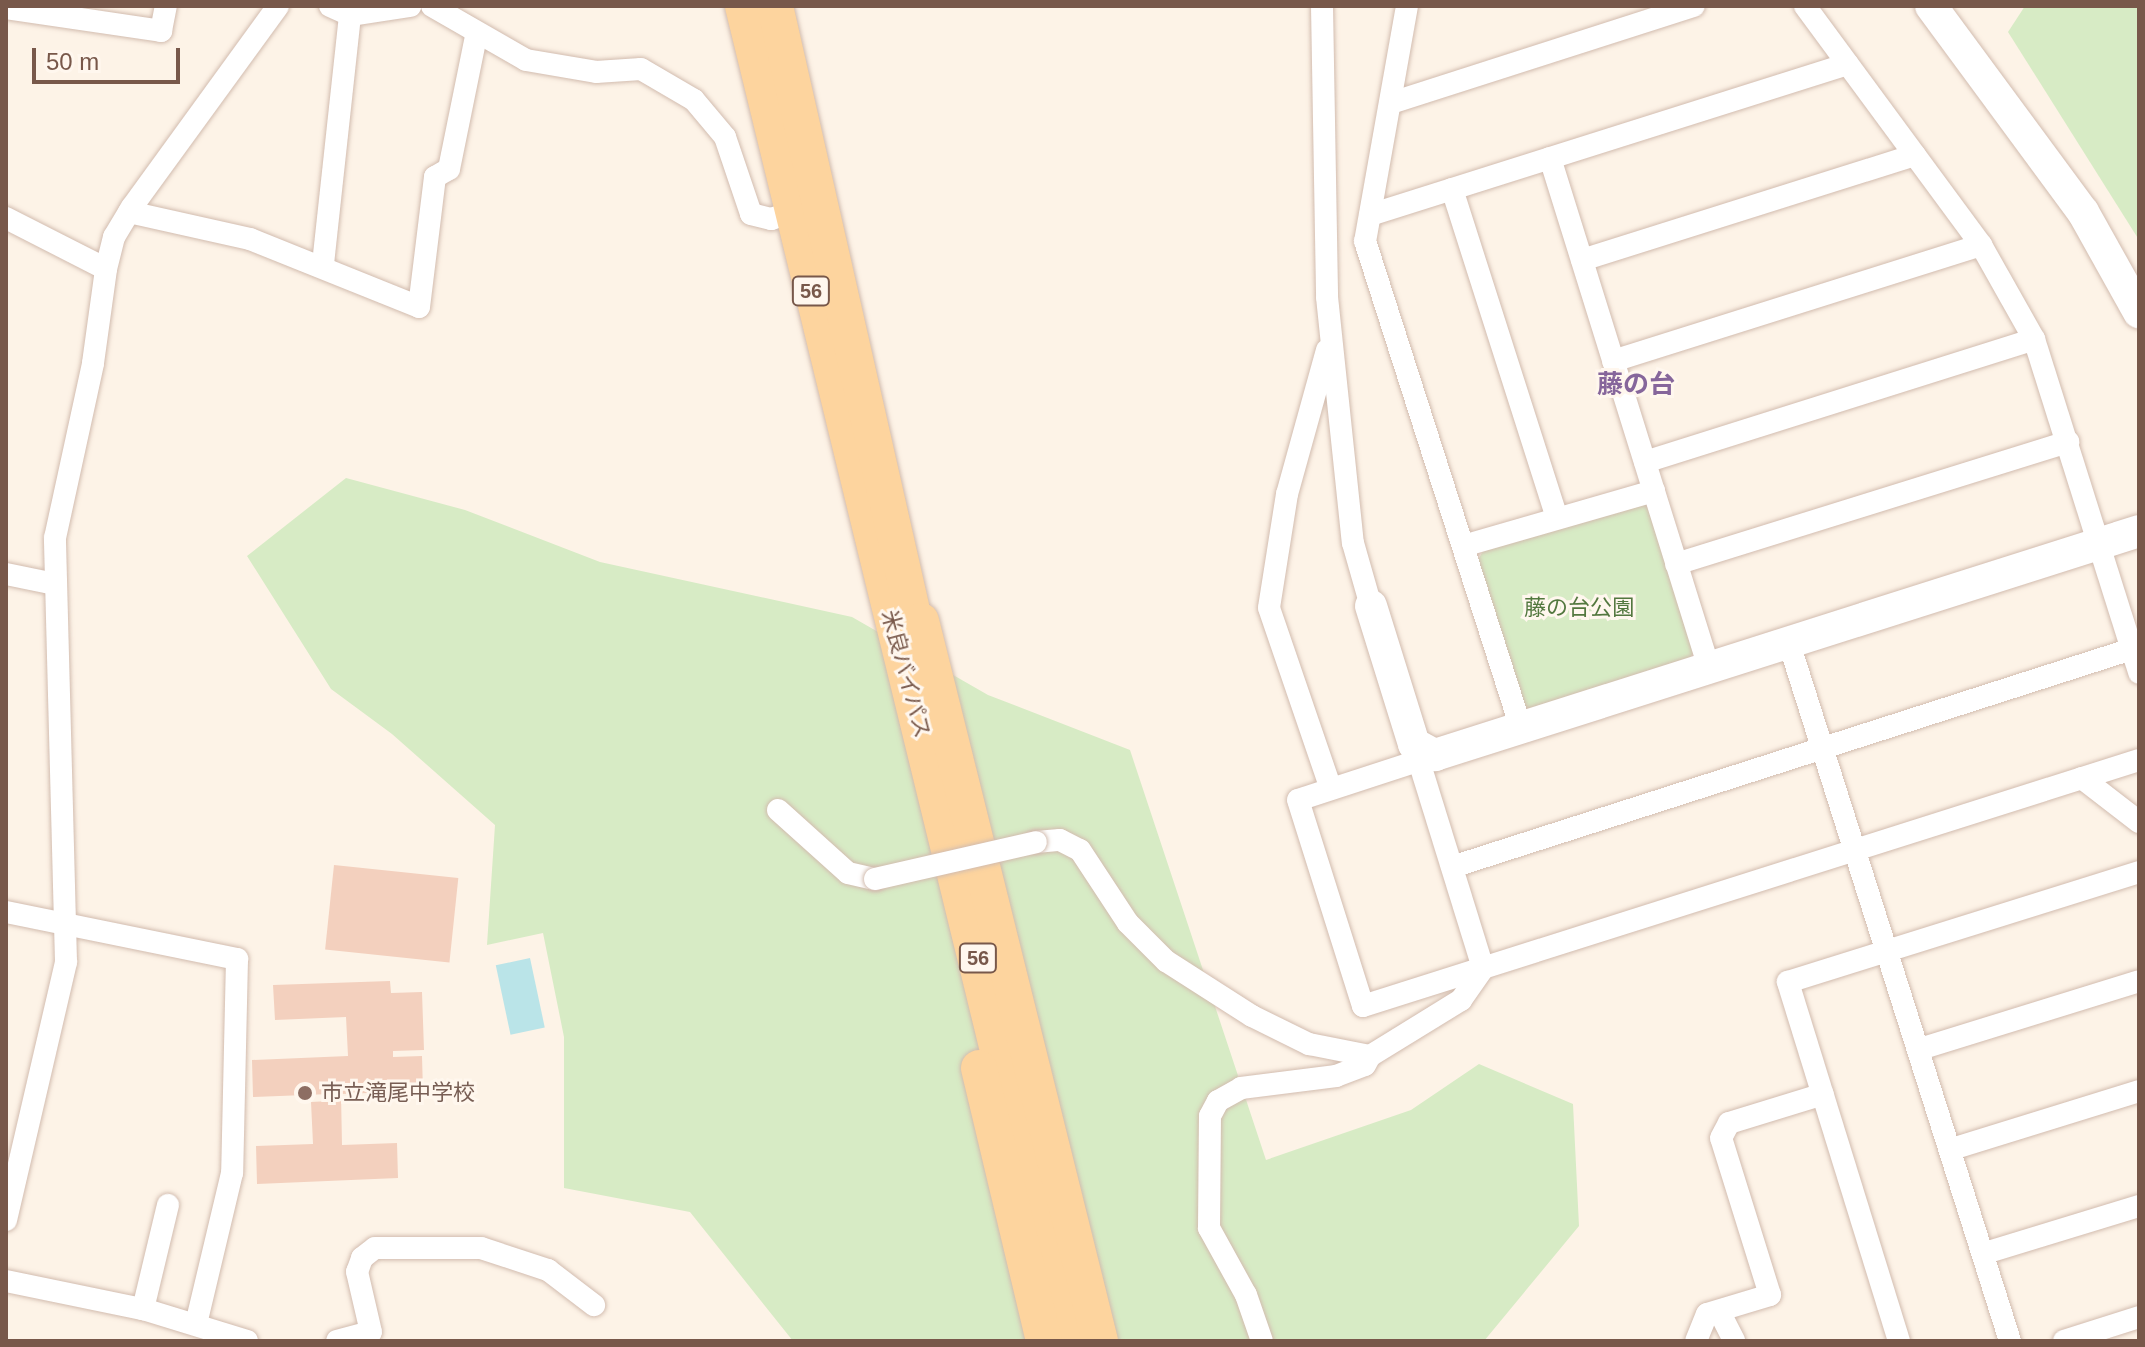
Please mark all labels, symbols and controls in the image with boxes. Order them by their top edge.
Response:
scale bar [36,32,184,82]
text: 50 m [46,48,99,75]
road number: 56 [791,275,831,307]
district label: 藤の台 [1597,369,1675,401]
park label: 藤の台公園 [1524,595,1634,621]
street label: 米良バイパス [876,607,936,741]
road number: 56 [958,942,998,974]
place label: 市立滝尾中学校 [321,1080,475,1106]
marker: 市立滝尾中学校 [296,1084,314,1102]

